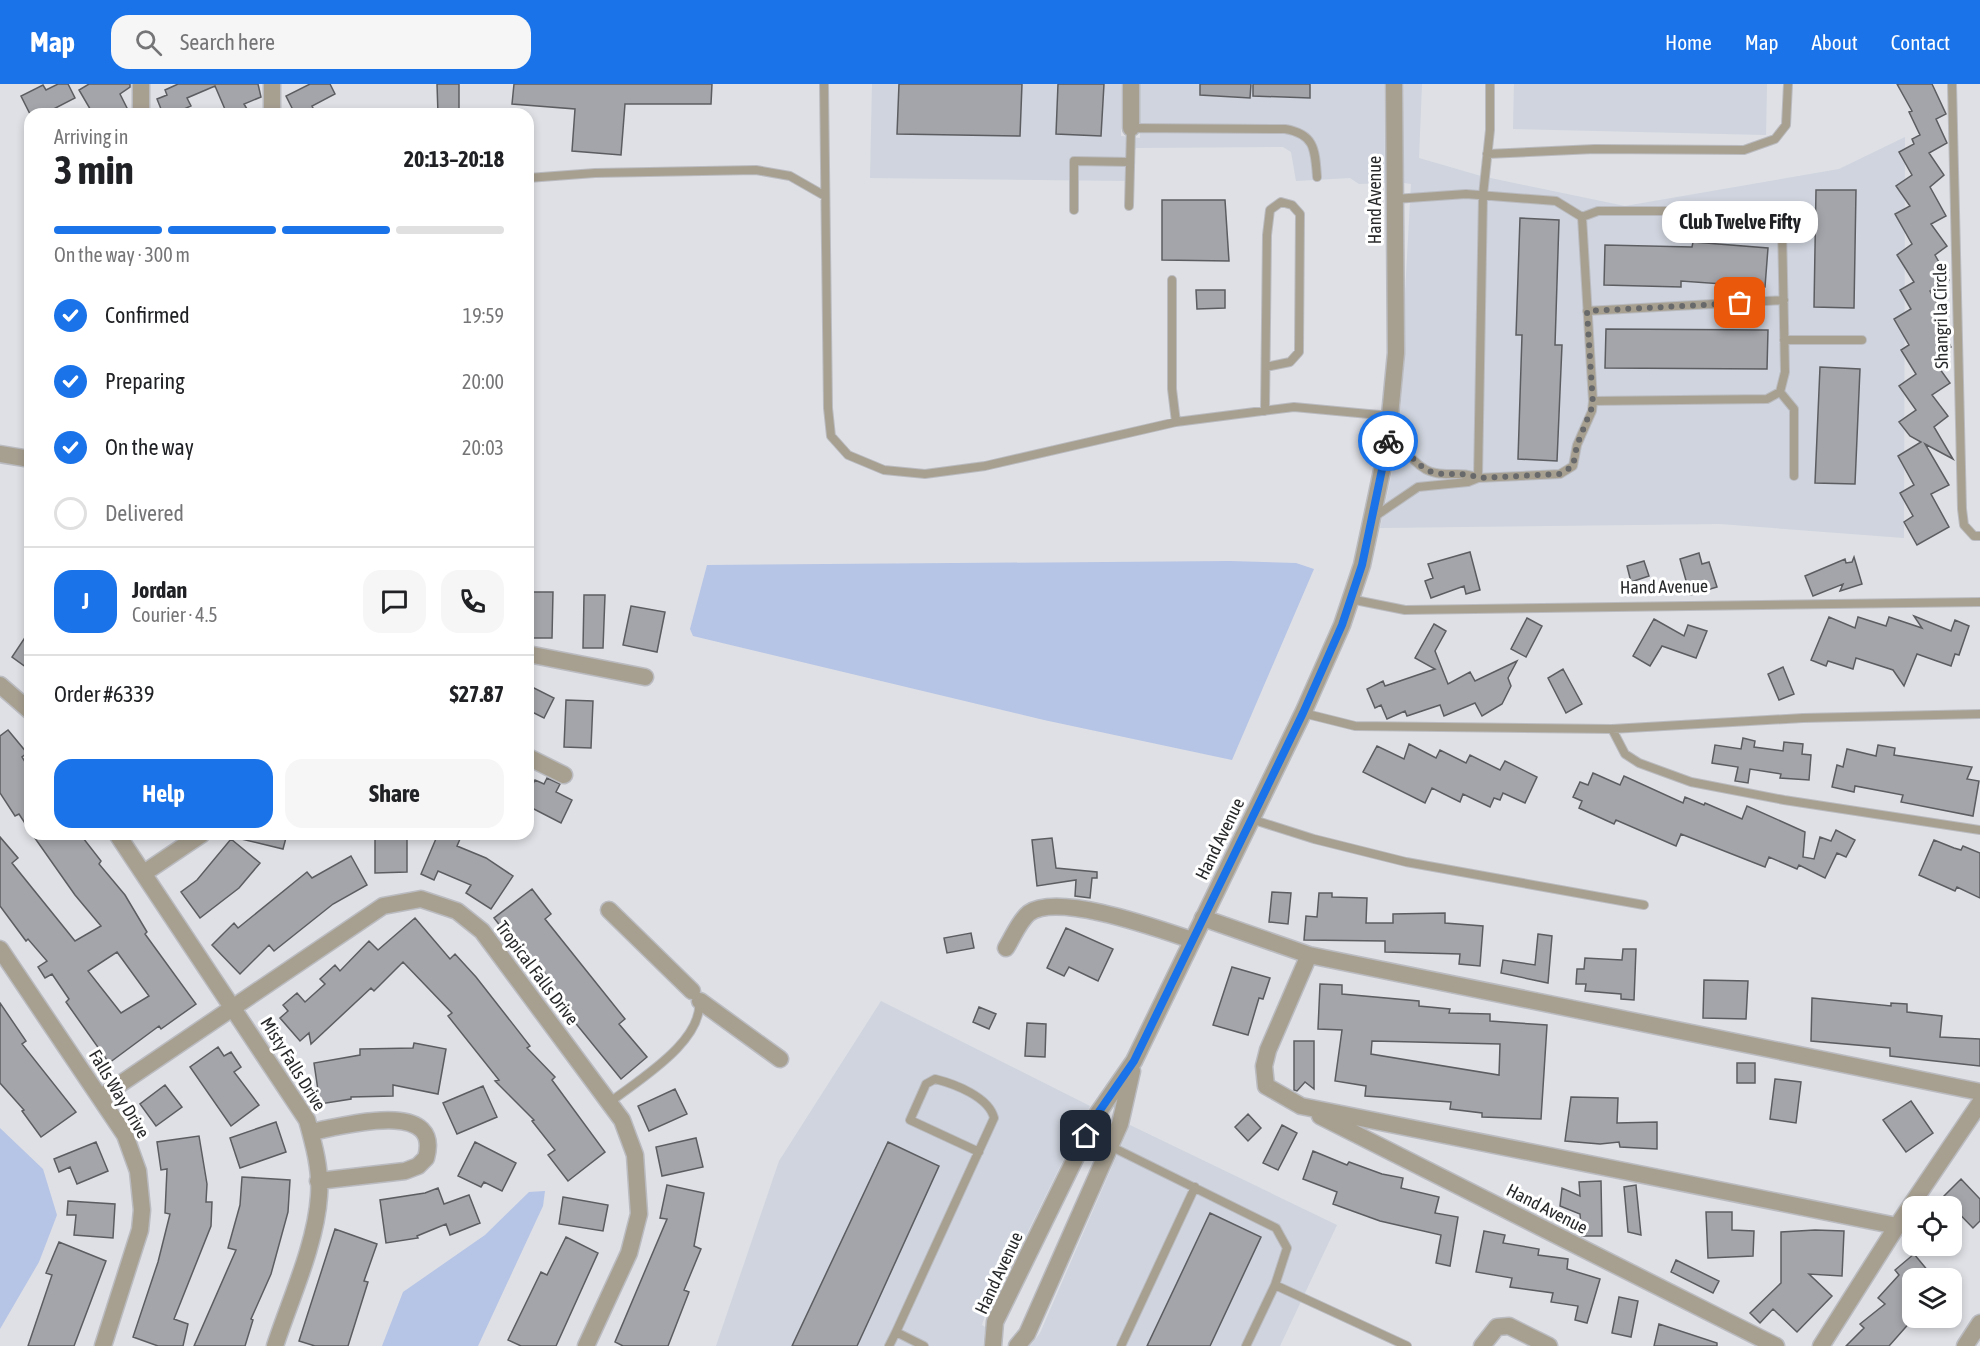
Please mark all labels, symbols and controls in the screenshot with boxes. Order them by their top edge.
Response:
search box [111,15,531,69]
text: Map [30,26,75,58]
icon: search [132,26,165,59]
text: Search here [180,29,275,55]
text: Home [1665,30,1712,54]
text: Map [1745,30,1779,54]
text: About [1812,30,1858,54]
text: Contact [1891,30,1950,54]
text: Arriving in [54,125,128,148]
text: 20:13–20:18 [404,146,504,172]
text: 3 min [54,148,134,192]
street label: Hand Avenue [1364,156,1385,244]
callout: Club Twelve Fifty [1662,201,1818,243]
text: Club Twelve Fifty [1679,210,1801,233]
text: On the way · 300 m [54,243,190,266]
street label: Shangri la Circle [1929,263,1952,369]
pin [1714,277,1765,328]
icon: bag [1723,286,1756,319]
icon: check [54,299,87,332]
text: Confirmed [105,302,190,328]
text: 19:59 [463,304,504,327]
icon: check [54,365,87,398]
text: Preparing [105,368,185,394]
text: 20:00 [462,370,504,393]
courier [1358,411,1418,471]
icon: bike [1372,425,1405,458]
icon: check [54,431,87,464]
text: On the way [105,434,194,460]
text: 20:03 [462,436,504,459]
text: Delivered [105,500,184,526]
button: chat [363,570,426,633]
button: phone [441,570,504,633]
street label: Hand Avenue [1620,575,1708,598]
text: Jordan [132,577,187,603]
text: J [82,588,89,614]
text: Courier · 4.5 [132,603,218,626]
text: Order #6339 [54,681,154,707]
text: $27.87 [449,681,504,707]
button: Help [54,759,273,828]
button: Share [285,759,504,828]
street label: Hand Avenue [1191,794,1248,883]
street label: Tropical Falls Drive [492,917,583,1029]
street label: Misty Falls Drive [256,1013,330,1114]
street label: Falls Way Drive [85,1046,154,1142]
pin [1060,1110,1111,1161]
icon: home [1069,1119,1102,1152]
street label: Hand Avenue [1503,1179,1591,1238]
map controls [1902,1196,1962,1328]
button: locate [1902,1196,1962,1256]
street label: Hand Avenue [970,1228,1027,1317]
button: layers [1902,1268,1962,1328]

